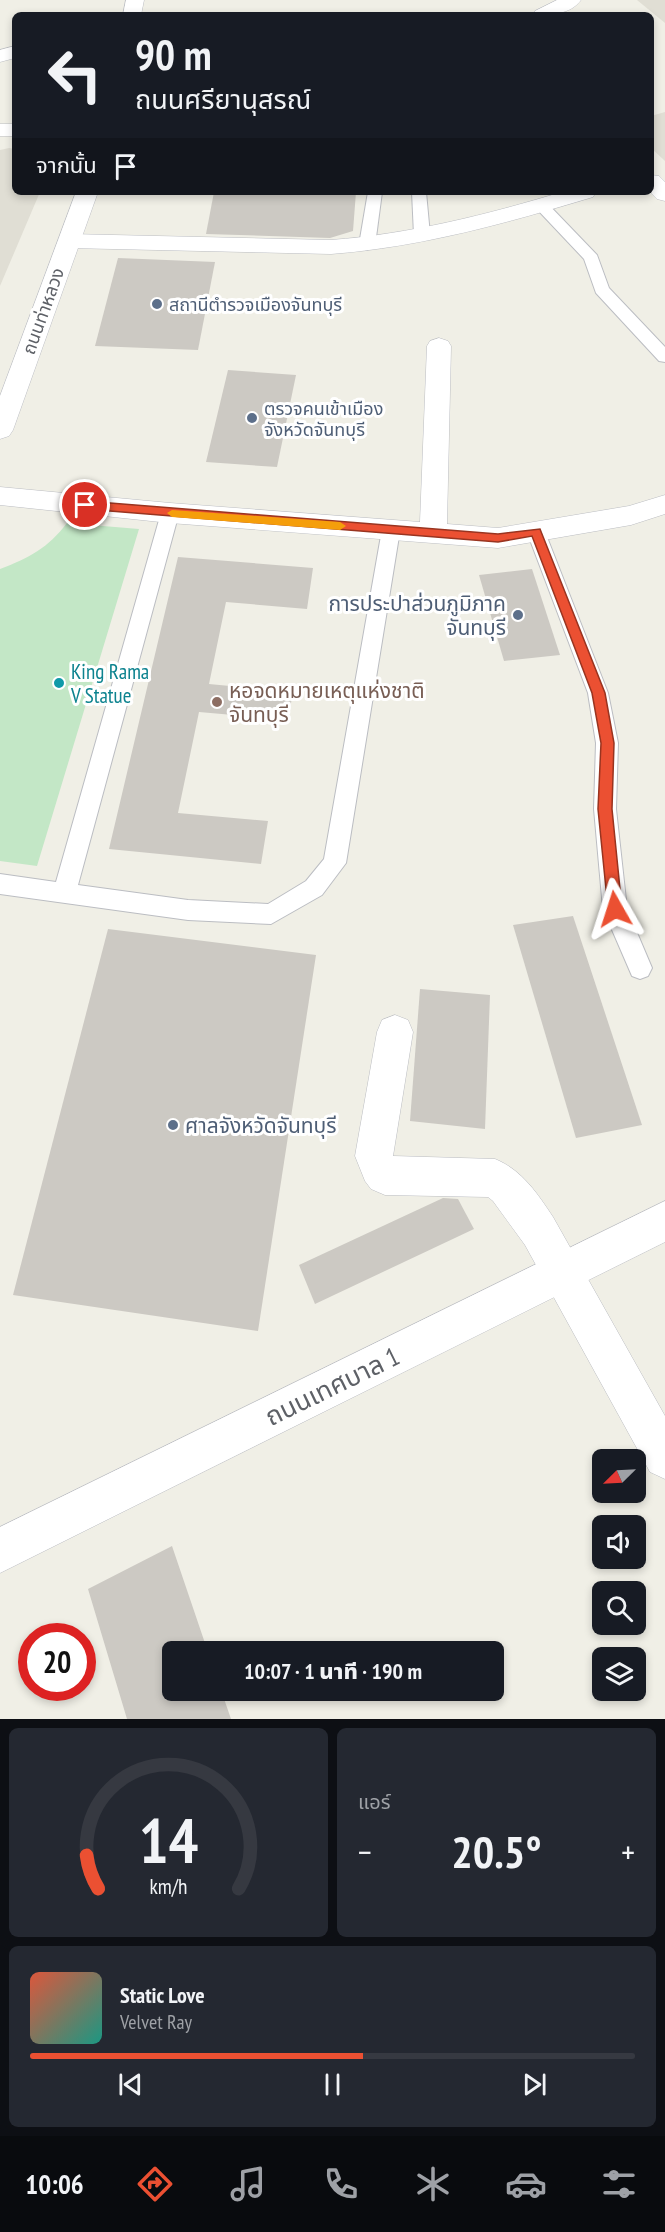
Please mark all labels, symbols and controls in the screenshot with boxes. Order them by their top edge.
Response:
text: 90 m [135,27,212,82]
icon: left [36,36,114,114]
text: ถนนศรียานุสรณ์ [135,82,311,116]
icon: arrive [109,150,142,183]
text: จากนั้น [36,151,97,179]
street label: ถนนท่าหลวง [17,265,69,357]
place label: สถานีตำรวจเมืองจันทบุรี [169,293,342,316]
marker: สถานีตำรวจเมืองจันทบุรี [150,297,164,311]
place label: ตรวจคนเข้าเมือง จังหวัดจันทบุรี [264,397,383,441]
marker: ตรวจคนเข้าเมือง จังหวัดจันทบุรี [245,411,259,425]
pin [59,479,110,530]
icon: arrive [68,488,101,521]
place label: การประปาส่วนภูมิภาค จันทบุรี [328,590,506,641]
marker: การประปาส่วนภูมิภาค จันทบุรี [511,608,525,622]
place label: King Rama V Statue [70,658,149,709]
marker: King Rama V Statue [52,676,66,690]
place label: หอจดหมายเหตุแห่งชาติ จันทบุรี [229,677,425,728]
marker: หอจดหมายเหตุแห่งชาติ จันทบุรี [210,695,224,709]
position arrow [583,877,647,941]
place label: ศาลจังหวัดจันทบุรี [185,1112,337,1139]
marker: ศาลจังหวัดจันทบุรี [166,1118,180,1132]
street label: ถนนเทศบาล 1 [259,1339,405,1433]
north arrow [592,1449,646,1503]
map controls [592,1449,646,1701]
button: sound [592,1515,646,1569]
button: search [592,1581,646,1635]
speed limit sign: 20 [18,1623,96,1701]
button: layers [592,1647,646,1701]
text: 10:07 · 1 นาที · 190 m [244,1657,422,1685]
text: แอร์ [358,1789,390,1815]
text: 14 [139,1799,198,1880]
text: 20.5° [451,1822,542,1880]
text: − [358,1830,372,1873]
text: + [621,1830,635,1873]
text: km/h [149,1873,188,1901]
text: Static Love [120,1981,205,2009]
text: Velvet Ray [120,2009,192,2035]
icon: previous [114,2068,147,2101]
icon: pause [316,2068,349,2101]
icon: next [518,2068,551,2101]
icon: directions [134,2163,176,2205]
icon: music [227,2163,269,2205]
icon: phone [320,2163,362,2205]
icon: climate [412,2163,454,2205]
icon: car [505,2163,547,2205]
icon: filters [598,2163,640,2205]
text: 10:06 [25,2167,84,2201]

